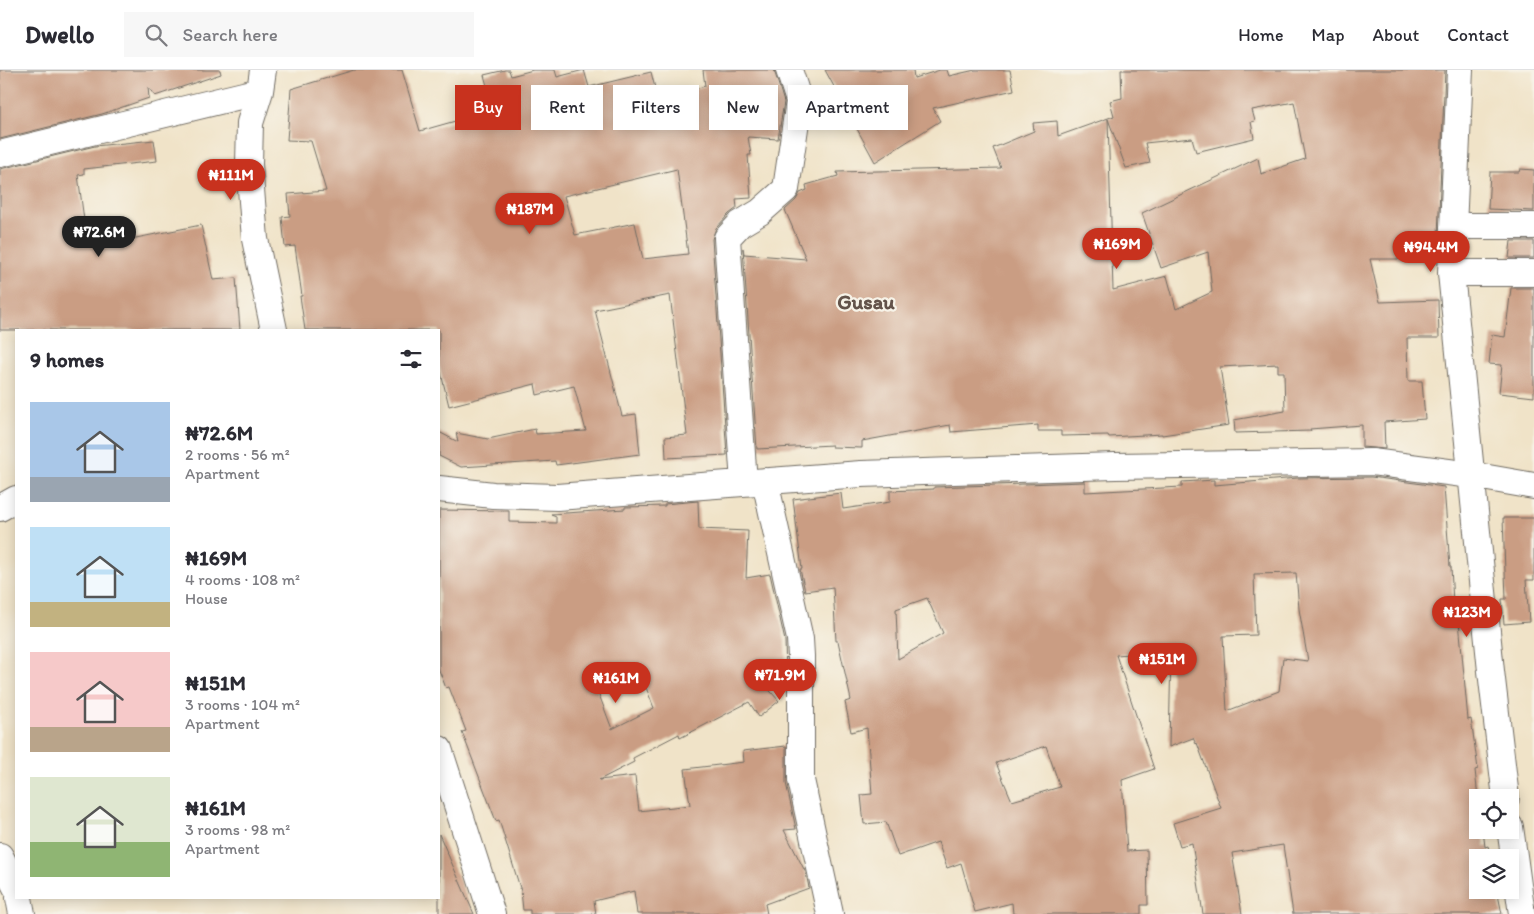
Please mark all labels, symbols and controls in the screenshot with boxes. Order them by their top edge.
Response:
search box [124,12,474,57]
text: Dwello [25,20,94,49]
icon: search [142,21,170,49]
text: Search here [182,23,278,46]
text: Home [1238,24,1284,46]
text: Map [1312,24,1345,46]
text: About [1373,24,1419,46]
text: Contact [1447,24,1509,46]
chip: Buy [455,85,521,130]
chip: Rent [531,85,603,130]
chip: Filters [613,85,699,130]
chip: New [709,85,778,130]
chip: Apartment [788,85,908,130]
pin: ₦111M [196,158,266,201]
text: ₦111M [208,165,254,184]
pin: ₦187M [495,192,565,235]
text: ₦187M [506,199,554,218]
pin: ₦72.6M [58,216,140,258]
text: ₦72.6M [73,222,125,241]
pin: ₦169M [1082,228,1152,270]
pin: ₦94.4M [1390,230,1472,273]
text: ₦169M [1093,234,1141,253]
text: ₦94.4M [1404,237,1458,256]
district label: Gusau [837,289,895,314]
icon: filters [397,345,425,373]
text: 9 homes [30,347,104,372]
text: ₦72.6M [185,420,253,445]
icon: home [70,422,130,482]
text: 2 rooms · 56 m² [185,445,290,464]
text: Apartment [185,464,260,483]
text: ₦169M [185,545,247,570]
icon: home [70,547,130,607]
text: 4 rooms · 108 m² [185,570,300,589]
text: House [185,589,228,608]
pin: ₦123M [1432,596,1502,638]
text: ₦123M [1443,602,1491,621]
pin: ₦151M [1127,642,1197,685]
text: ₦151M [1139,649,1185,668]
pin: ₦71.9M [739,658,821,701]
pin: ₦161M [581,662,651,704]
text: ₦71.9M [755,665,805,684]
text: ₦161M [593,668,639,687]
text: ₦151M [185,670,246,695]
icon: home [70,672,130,732]
text: 3 rooms · 104 m² [185,695,300,714]
text: Apartment [185,714,260,733]
map controls [1469,789,1519,899]
button: locate [1469,789,1519,839]
text: ₦161M [185,795,246,820]
icon: home [70,797,130,857]
text: 3 rooms · 98 m² [185,820,290,839]
text: Apartment [185,839,260,858]
button: layers [1469,849,1519,899]

